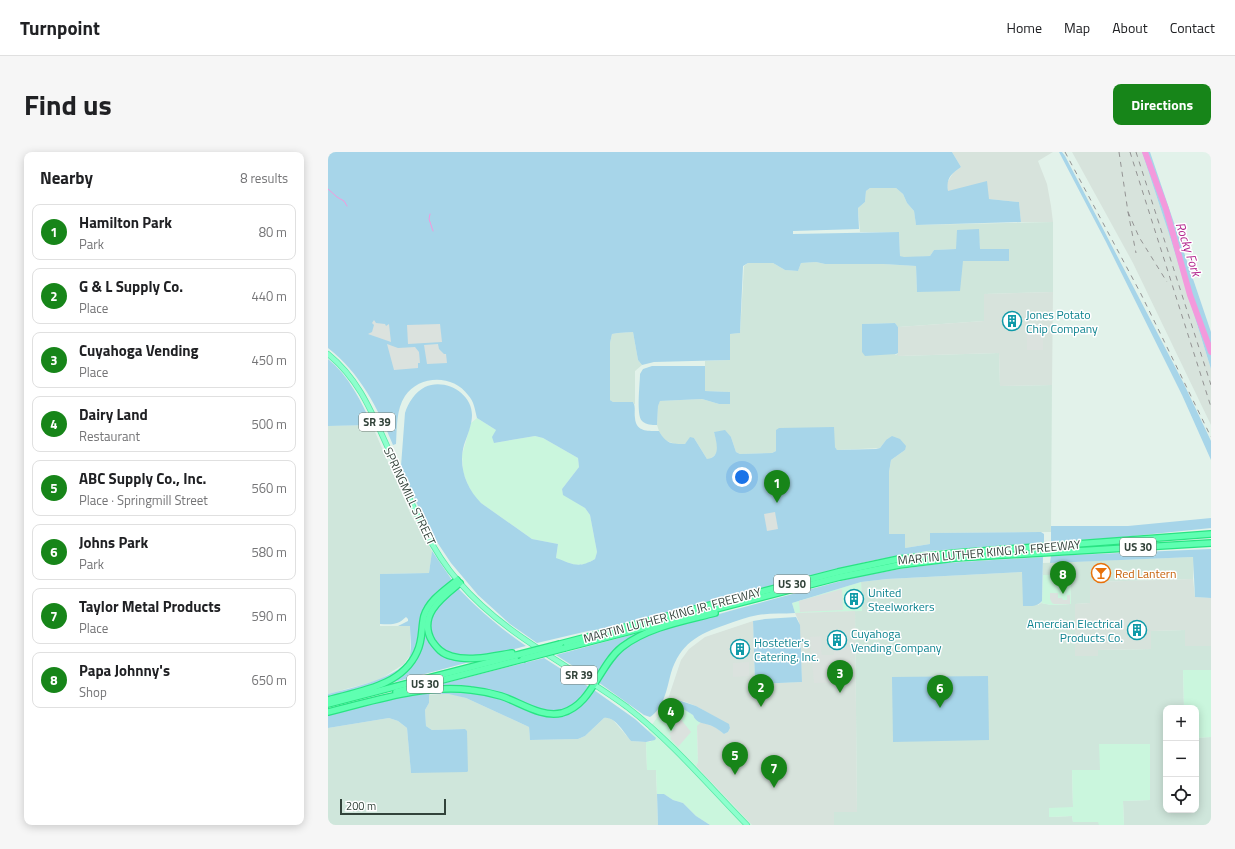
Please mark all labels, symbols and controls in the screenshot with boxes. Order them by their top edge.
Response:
text: Turnpoint [20,13,100,42]
text: Home [1007,17,1042,38]
text: Map [1064,17,1090,38]
text: About [1112,17,1148,38]
text: Contact [1170,17,1215,38]
text: Find us [24,83,112,126]
button: Directions [1113,84,1211,125]
text: Nearby [40,165,93,191]
text: 8 results [240,168,288,188]
text: Hamilton Park [79,211,172,234]
water label: Rocky Fork [1171,219,1208,281]
text: 1 [50,222,58,242]
text: 80 m [259,222,287,242]
text: Park [79,234,104,254]
text: G & L Supply Co. [79,275,183,298]
text: 2 [50,286,58,306]
text: 440 m [251,286,287,306]
text: Place [79,298,108,318]
place label: Jones Potato Chip Company [1026,305,1098,338]
building icon: Jones Potato Chip Company [1001,310,1023,332]
text: Cuyahoga Vending [79,339,199,362]
text: 3 [50,350,58,370]
text: 450 m [251,350,287,370]
text: Place [79,362,108,382]
text: Dairy Land [79,403,148,426]
road number: SR 39 [359,413,395,431]
text: 4 [50,414,58,434]
text: 500 m [251,414,287,434]
text: Restaurant [79,426,140,446]
street label: SPRINGMILL STREET [379,444,441,549]
text: ABC Supply Co., Inc. [79,467,206,490]
your location [732,467,752,487]
pin: 1 [764,470,790,503]
text: 5 [50,478,58,498]
text: 560 m [251,478,287,498]
text: Place · Springmill Street [79,490,208,510]
text: Johns Park [79,531,148,554]
street label: MARTIN LUTHER KING JR. FREEWAY [897,535,1082,569]
road number: US 30 [1120,538,1156,556]
text: 6 [50,542,58,562]
text: 580 m [251,542,287,562]
text: Park [79,554,104,574]
pin: 8 [1050,561,1076,594]
bar icon: Red Lantern [1090,562,1112,584]
place label: Red Lantern [1115,564,1176,583]
road number: US 30 [774,575,810,593]
street label: MARTIN LUTHER KING JR. FREEWAY [581,582,764,648]
place label: United Steelworkers [868,583,935,616]
building icon: United Steelworkers [843,588,865,610]
text: Taylor Metal Products [79,595,221,618]
text: 7 [50,606,58,626]
text: 590 m [251,606,287,626]
place label: Amercian Electrical Products Co. [1027,614,1123,647]
text: Place [79,618,108,638]
building icon: Amercian Electrical Products Co. [1126,619,1148,641]
place label: Cuyahoga Vending Company [851,624,942,657]
building icon: Cuyahoga Vending Company [826,629,848,651]
place label: Hostetler's Catering, Inc. [754,633,819,666]
building icon: Hostetler's Catering, Inc. [729,638,751,660]
text: Papa Johnny's [79,659,170,682]
pin: 3 [827,660,853,693]
road number: SR 39 [561,666,597,684]
text: 8 [50,670,58,690]
text: 650 m [251,670,287,690]
pin: 2 [748,674,774,707]
road number: US 30 [407,675,443,693]
pin: 6 [927,675,953,708]
text: Shop [79,682,107,702]
pin: 4 [658,698,684,731]
map controls [1163,705,1199,813]
button: + [1163,705,1199,741]
button: − [1163,741,1199,777]
pin: 5 [722,742,748,775]
pin: 7 [761,755,787,788]
button: locate [1163,777,1199,813]
scale bar [340,797,446,816]
text: 200 m [346,798,376,814]

